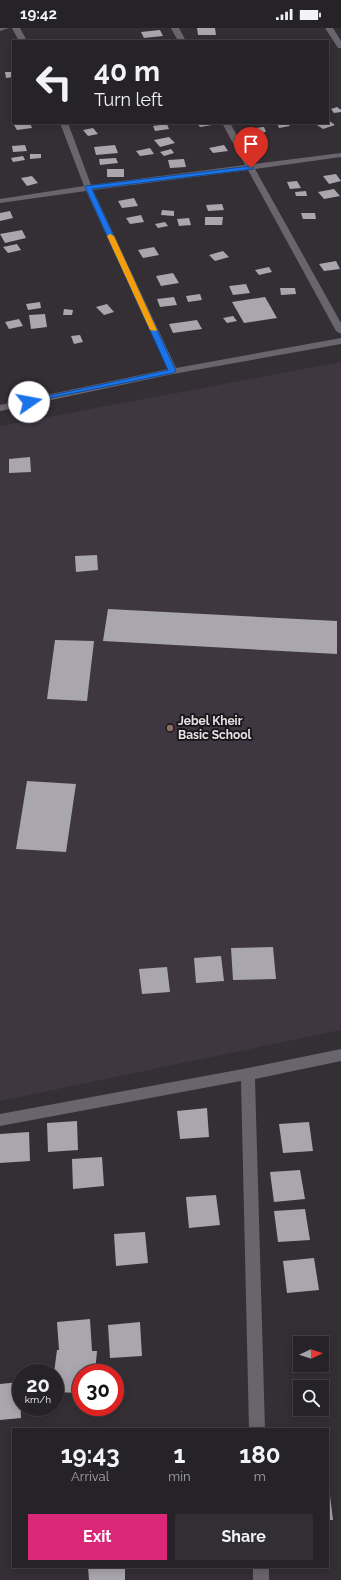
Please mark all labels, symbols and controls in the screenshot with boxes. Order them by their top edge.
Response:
text: 19:42 [20,5,57,23]
text: 40 m [94,55,160,88]
icon: left [28,56,80,108]
text: Turn left [94,89,163,110]
pin [234,127,268,168]
icon: arrive [240,133,262,155]
position arrow [8,381,50,423]
place label: Jebel Kheir Basic School [178,714,252,742]
marker: Jebel Kheir Basic School [165,723,175,733]
north arrow [293,1336,329,1372]
map controls [293,1336,329,1416]
speed limit sign: 30 [72,1364,124,1416]
text: 20 [26,1373,50,1397]
button: search [293,1380,329,1416]
text: km/h [25,1394,51,1405]
text: 19:43 [61,1440,120,1469]
text: 1 [174,1440,185,1469]
text: 180 [239,1440,280,1469]
text: Arrival [71,1469,109,1484]
text: min [168,1469,191,1484]
text: m [254,1469,266,1484]
button: Exit [28,1514,167,1560]
button: Share [175,1514,313,1560]

